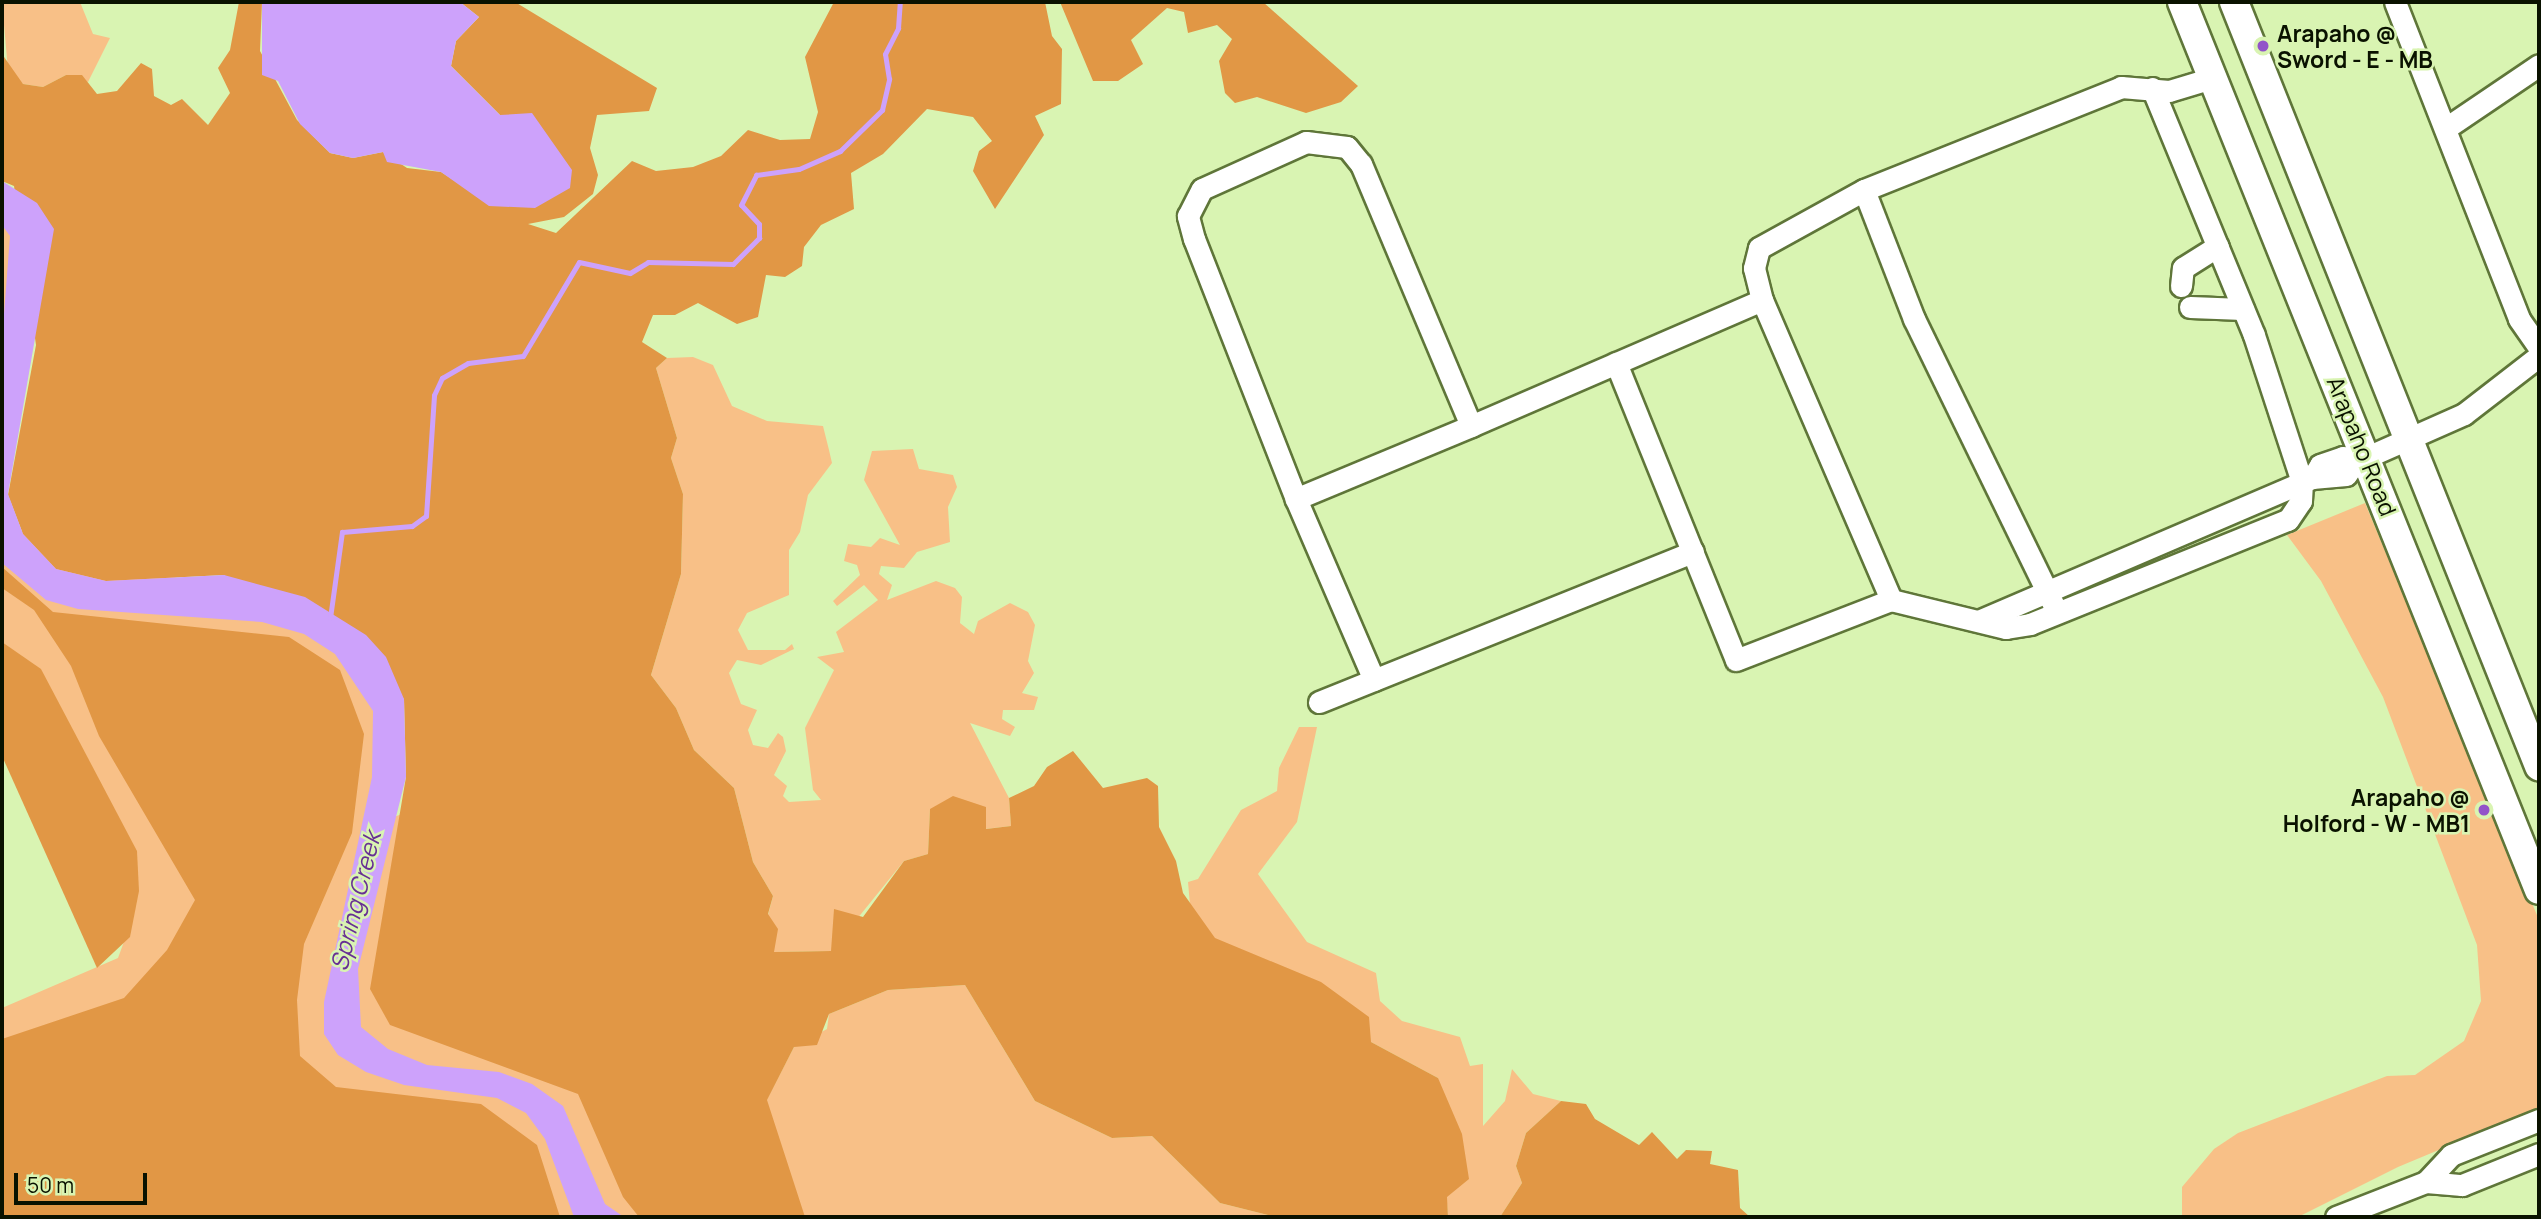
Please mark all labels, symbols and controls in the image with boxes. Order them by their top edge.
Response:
place label: Arapaho @ Sword - E - MB [2277,19,2433,73]
marker: Arapaho @ Sword - E - MB [2255,38,2271,54]
street label: Arapaho Road [2321,372,2403,520]
place label: Arapaho @ Holford - W - MB1 [2283,783,2470,837]
marker: Arapaho @ Holford - W - MB1 [2476,802,2492,818]
water label: Spring Creek [324,829,386,973]
scale bar [18,1160,150,1204]
text: 50 m [27,1171,74,1199]

